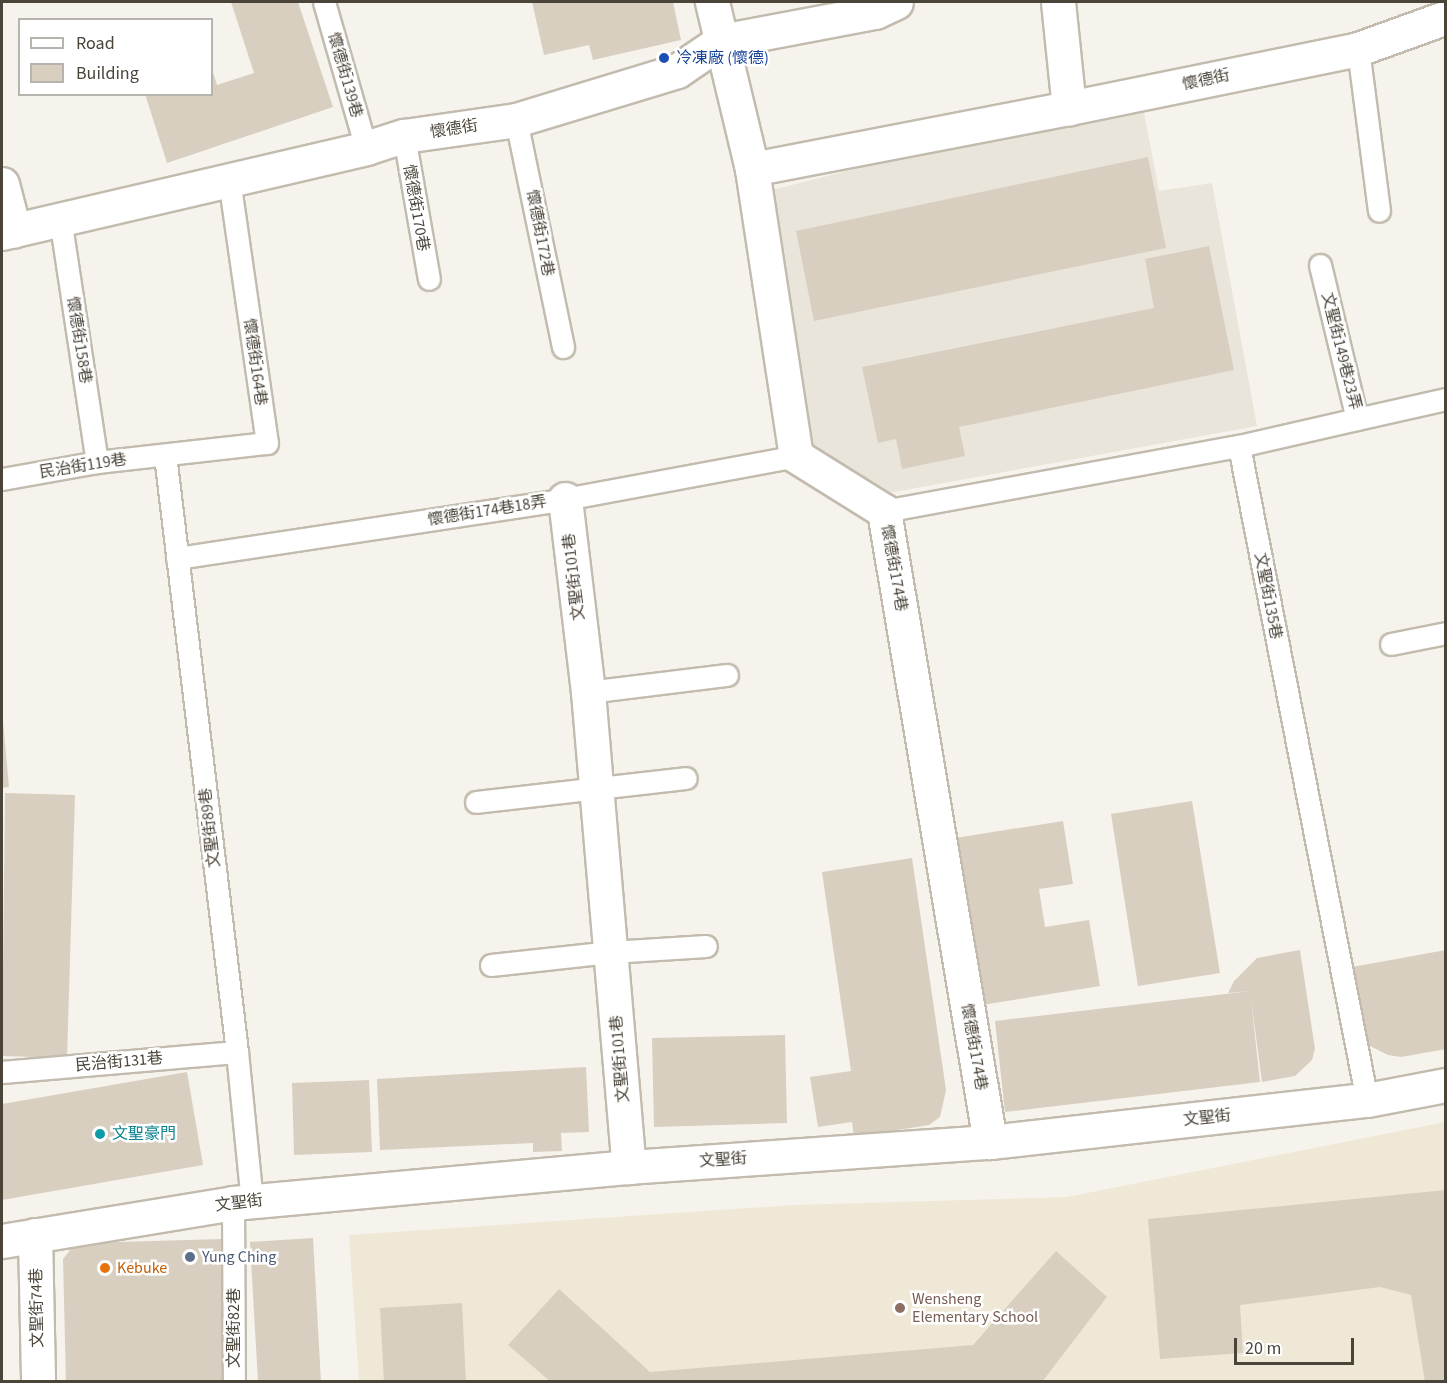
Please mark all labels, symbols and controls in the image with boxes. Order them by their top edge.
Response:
legend [18,18,213,96]
street label: 懷德街139巷 [324,30,366,120]
text: Road [76,31,115,56]
place label: 冷凍廠 (懷德) [676,48,769,68]
marker: 冷凍廠 (懷德) [657,51,671,65]
text: Building [76,61,139,86]
street label: 懷德街 [1181,66,1231,94]
street label: 懷德街 [429,116,479,142]
street label: 懷德街170巷 [399,163,433,253]
street label: 懷德街172巷 [522,188,558,278]
street label: 文聖街149巷23弄 [1317,291,1365,411]
street label: 懷德街158巷 [63,295,95,385]
street label: 懷德街164巷 [239,317,271,407]
street label: 民治街119巷 [38,450,128,482]
street label: 懷德街174巷18弄 [426,492,548,530]
street label: 懷德街174巷 [877,523,911,613]
street label: 文聖街101巷 [559,532,589,622]
street label: 文聖街135巷 [1250,551,1286,641]
street label: 文聖街89巷 [196,787,224,869]
street label: 懷德街174巷 [957,1002,991,1092]
street label: 文聖街101巷 [607,1014,633,1104]
street label: 民治街131巷 [74,1049,164,1075]
street label: 文聖街 [1182,1106,1232,1130]
place label: 文聖豪門 [112,1124,176,1144]
marker: 文聖豪門 [93,1127,107,1141]
street label: 文聖街 [698,1149,748,1171]
street label: 文聖街 [214,1191,264,1215]
place label: Yung Ching [202,1247,276,1267]
marker: Yung Ching [183,1250,197,1264]
place label: Kebuke [117,1258,167,1278]
marker: Kebuke [98,1261,112,1275]
street label: 文聖街74巷 [27,1268,47,1348]
street label: 文聖街82巷 [224,1288,244,1368]
place label: Wensheng Elementary School [912,1289,1038,1327]
marker: Wensheng Elementary School [893,1301,907,1315]
scale bar [1237,1326,1357,1364]
text: 20 m [1245,1336,1281,1361]

